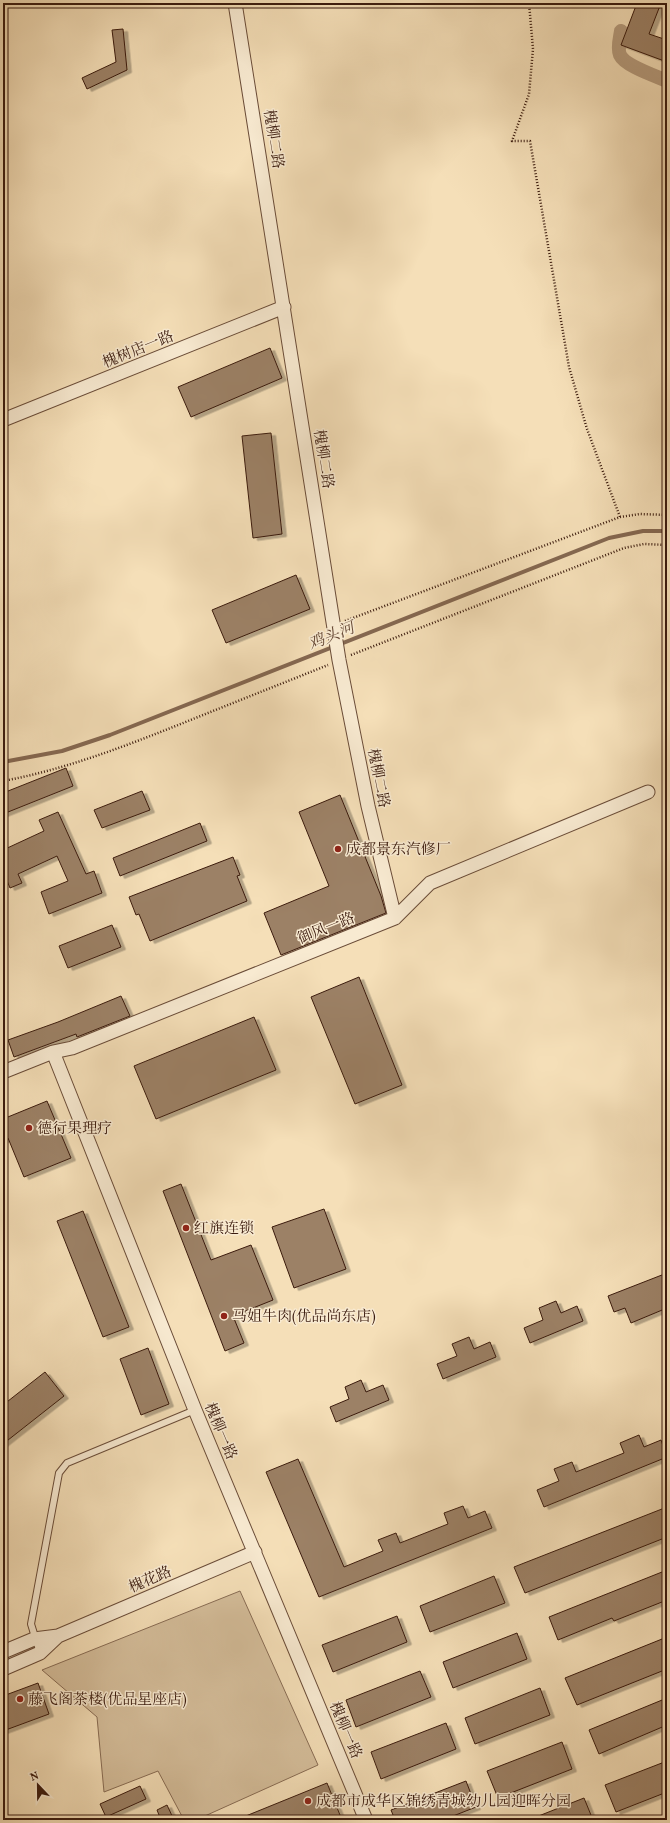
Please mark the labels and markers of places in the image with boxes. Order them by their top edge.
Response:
place label: 成都景东汽修厂 [346,840,451,861]
marker: 成都景东汽修厂 [333,844,343,854]
place label: 德行果理疗 [37,1119,112,1140]
marker: 德行果理疗 [24,1123,34,1133]
place label: 红旗连锁 [194,1219,254,1240]
marker: 红旗连锁 [181,1223,191,1233]
place label: 马姐牛肉(优品尚东店) [232,1307,376,1328]
marker: 马姐牛肉(优品尚东店) [219,1311,229,1321]
place label: 藤飞阁茶楼(优品星座店) [28,1690,187,1711]
marker: 藤飞阁茶楼(优品星座店) [15,1694,25,1704]
place label: 成都市成华区锦绣青城幼儿园迎晖分园 [316,1792,571,1813]
marker: 成都市成华区锦绣青城幼儿园迎晖分园 [303,1796,313,1806]

